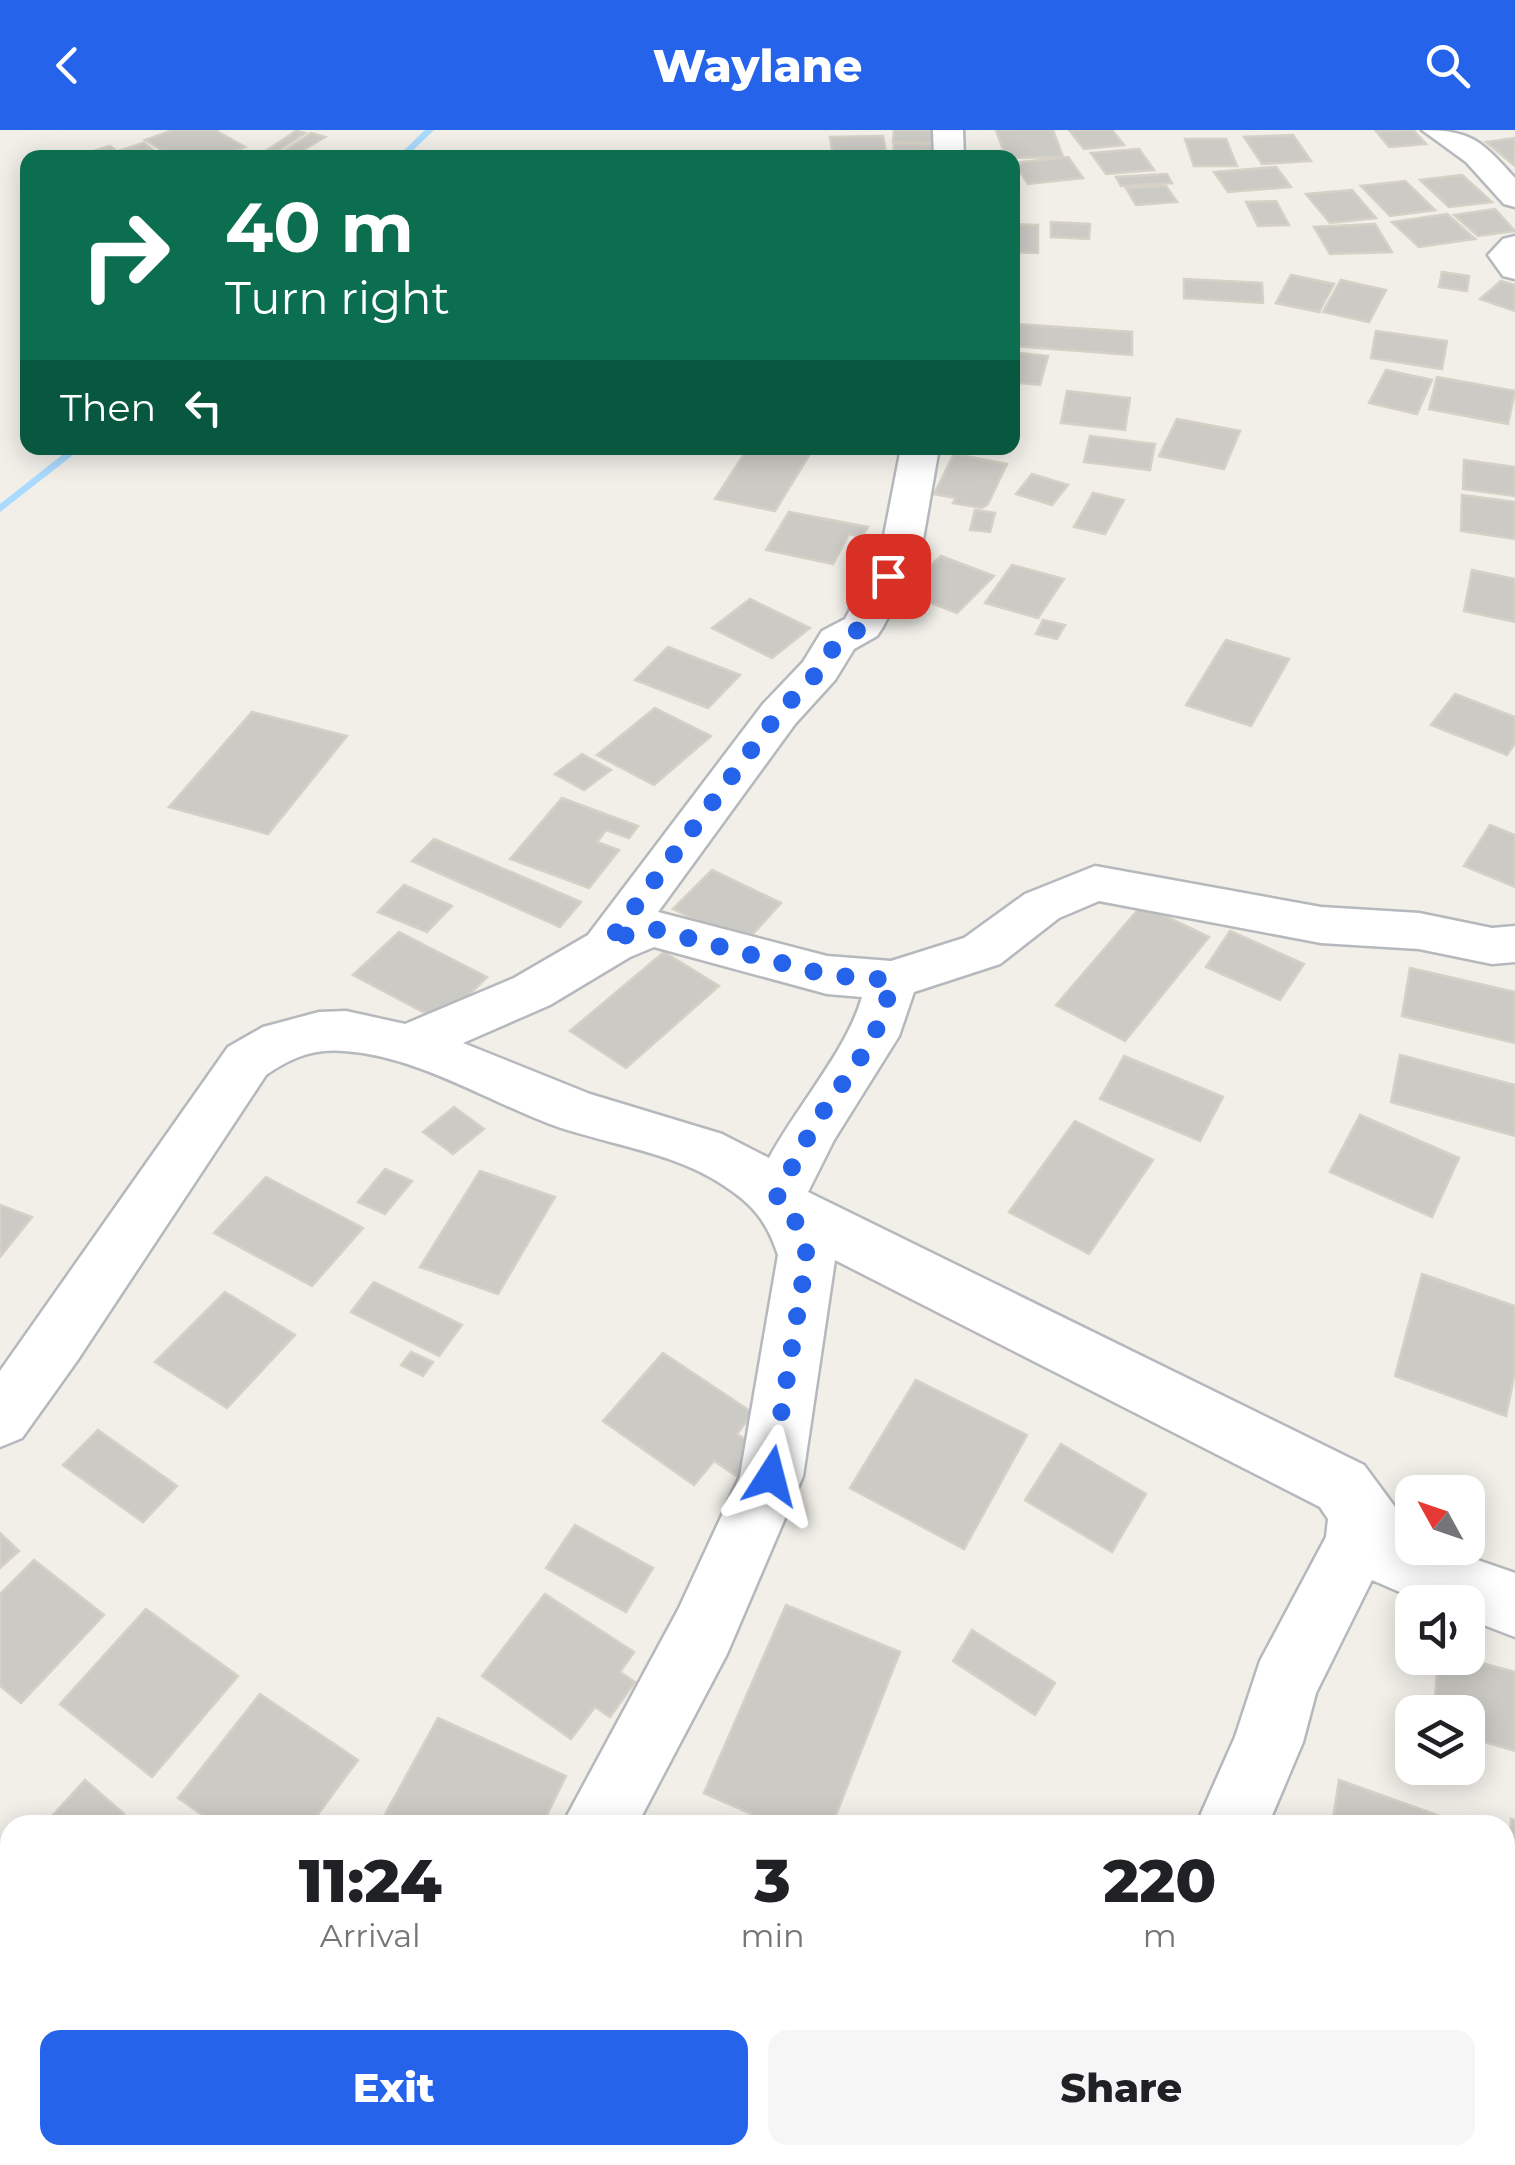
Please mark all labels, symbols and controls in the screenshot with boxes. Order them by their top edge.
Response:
icon: back [40,38,95,93]
text: Waylane [653,38,862,93]
icon: search [1420,38,1475,93]
text: 40 m [225,184,414,270]
icon: right [60,190,190,320]
text: Turn right [225,270,450,325]
icon: left [176,380,231,435]
text: Then [60,384,156,431]
pin [846,534,931,619]
icon: arrive [861,549,916,604]
position arrow [719,1424,823,1528]
north arrow [1395,1475,1485,1565]
map controls [1395,1475,1485,1785]
button: sound [1395,1585,1485,1675]
button: layers [1395,1695,1485,1785]
text: 11:24 [299,1844,442,1917]
text: 3 [755,1844,791,1917]
text: 220 [1103,1844,1216,1917]
text: Arrival [320,1916,421,1955]
text: min [741,1916,805,1955]
text: m [1143,1916,1177,1955]
button: Exit [40,2030,748,2145]
button: Share [768,2030,1475,2145]

